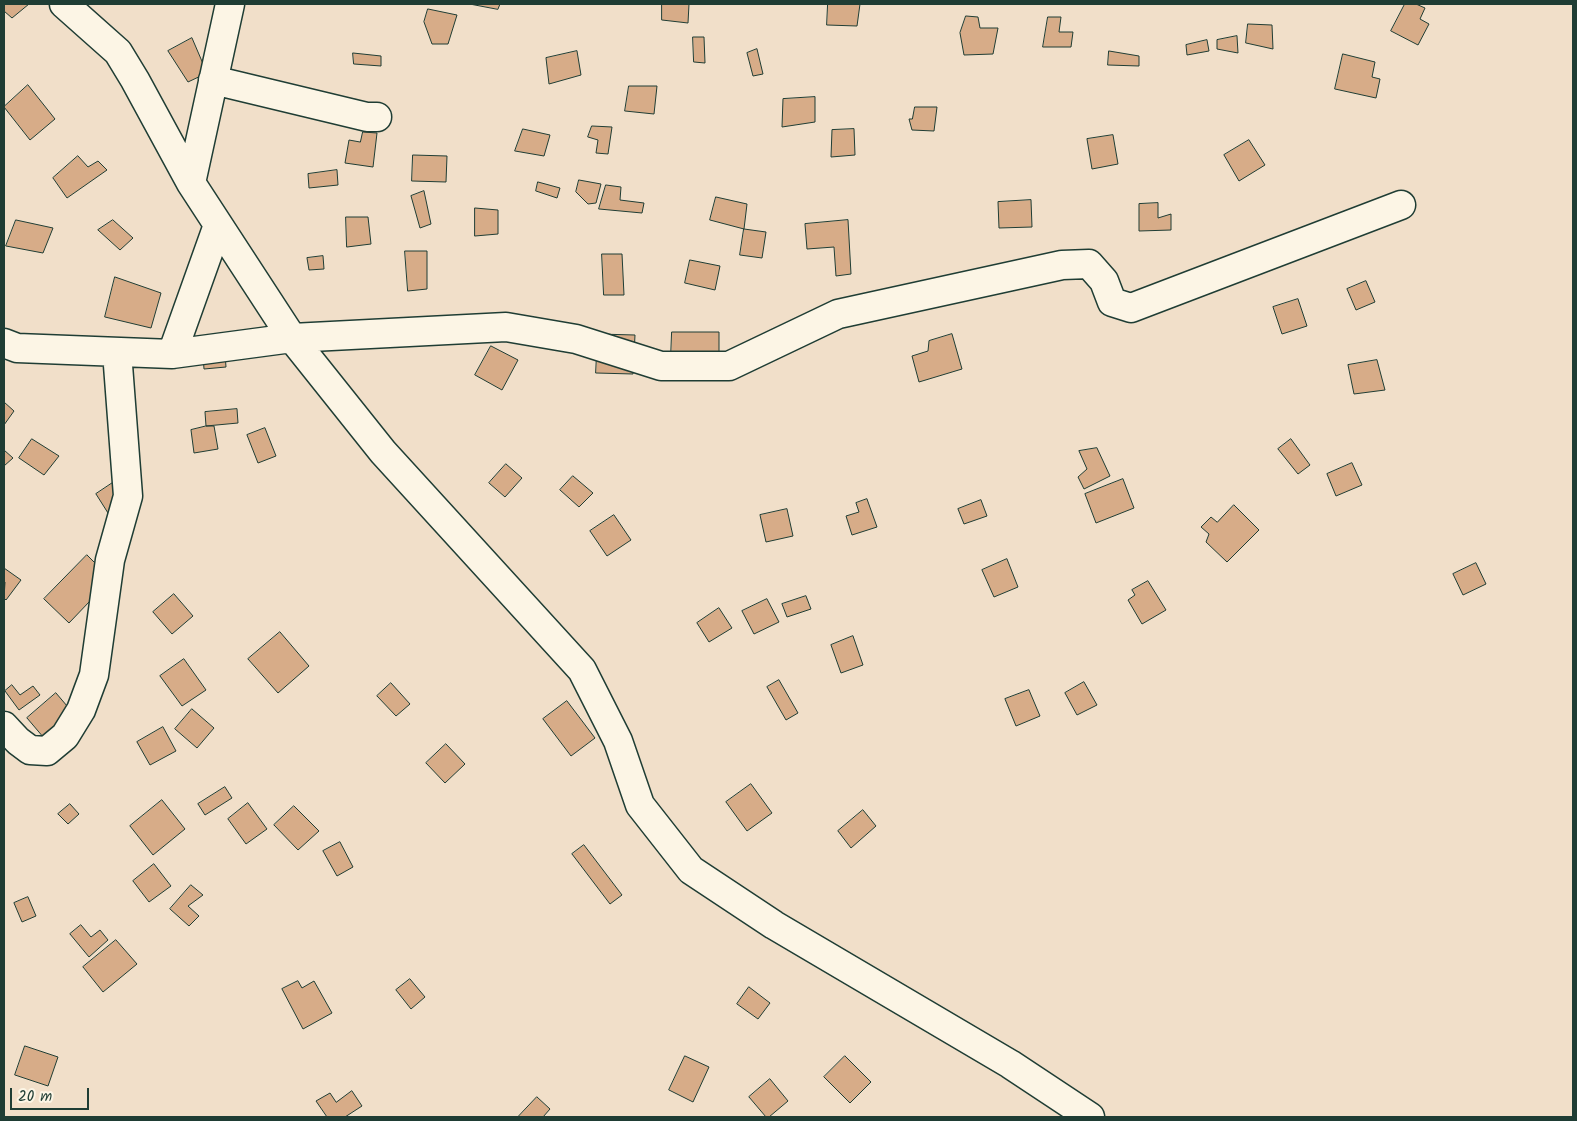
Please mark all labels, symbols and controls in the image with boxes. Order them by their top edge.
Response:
scale bar [12,1078,91,1110]
text: 20 m [18,1085,52,1109]

